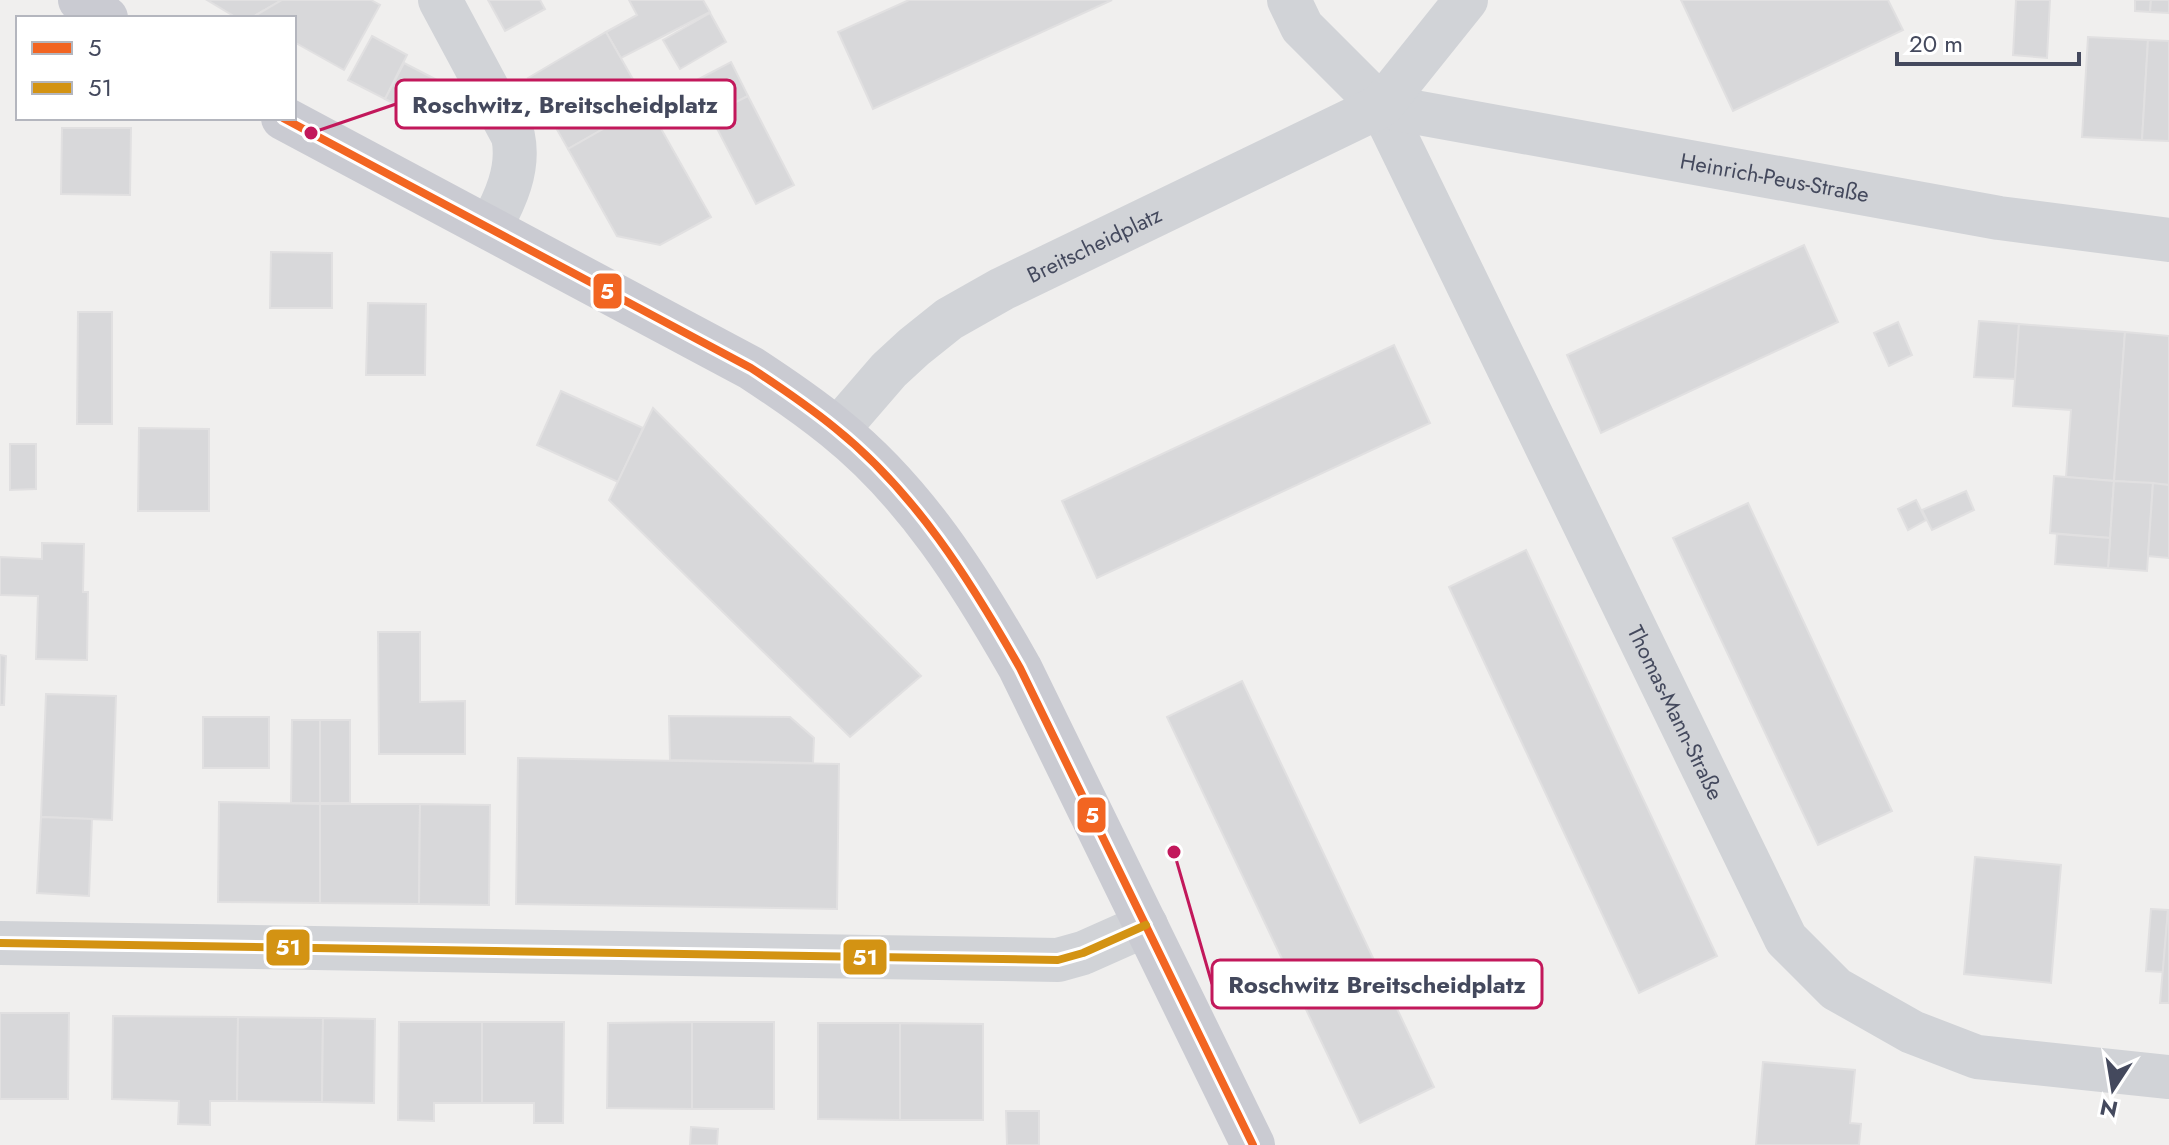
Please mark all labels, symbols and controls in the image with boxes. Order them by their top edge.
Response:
legend [16,16,296,120]
scale bar [1897,16,2079,66]
text: 20 m [1909,26,1963,61]
text: 5 [88,30,102,65]
text: 51 [88,70,112,105]
callout: Roschwitz, Breitscheidplatz [396,80,735,128]
text: Roschwitz, Breitscheidplatz [412,87,719,122]
street label: Heinrich-Peus-Straße [1678,145,1872,210]
street label: Breitscheidplatz [1021,198,1167,291]
line badge: 5 [592,272,623,310]
text: 5 [600,275,614,307]
street label: Thomas-Mann-Straße [1620,620,1732,805]
line badge: 5 [1076,796,1107,834]
text: 5 [1085,799,1099,831]
line badge: 51 [265,928,311,967]
text: 51 [275,931,301,963]
line badge: 51 [842,938,888,976]
text: 51 [852,941,878,973]
callout: Roschwitz Breitscheidplatz [1212,960,1542,1008]
text: Roschwitz Breitscheidplatz [1228,967,1526,1002]
north arrow [2073,1049,2153,1129]
text: N [2097,1091,2121,1126]

